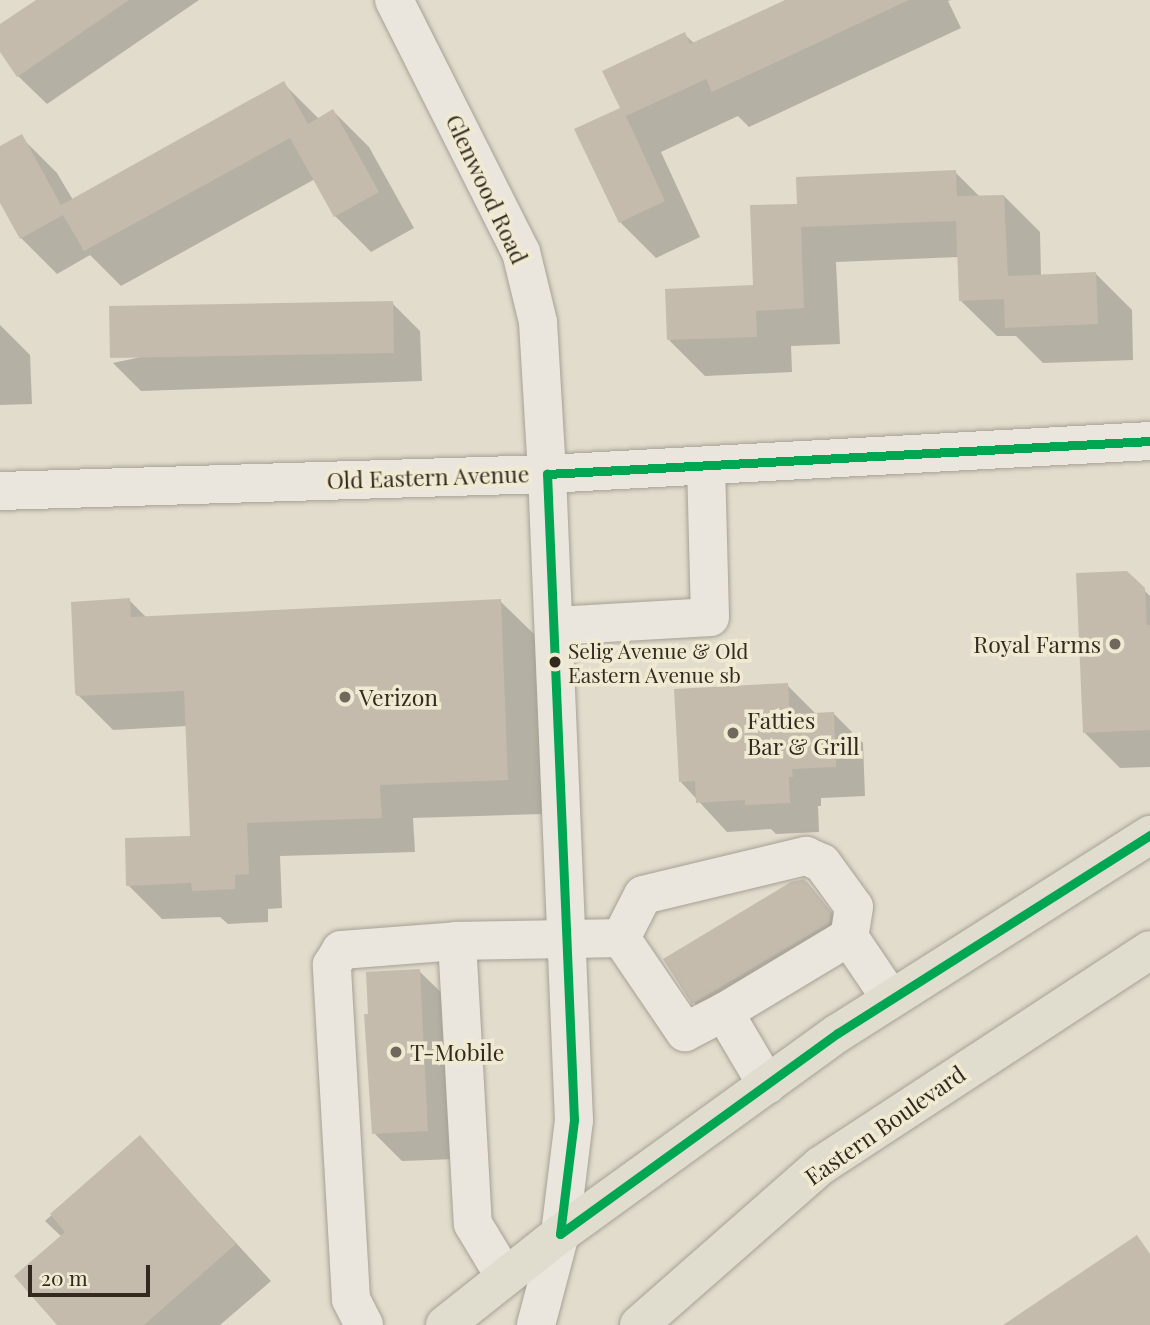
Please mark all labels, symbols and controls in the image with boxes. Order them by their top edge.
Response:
street label: Glenwood Road [440,110,534,268]
street label: Old Eastern Avenue [326,460,530,494]
place label: Royal Farms [973,630,1101,658]
marker: Royal Farms [1107,636,1123,652]
place label: Selig Avenue & Old Eastern Avenue sb [568,637,749,687]
marker: Selig Avenue & Old Eastern Avenue sb [548,655,562,669]
place label: Verizon [359,683,438,711]
marker: Verizon [337,689,353,705]
place label: Fatties Bar & Grill [747,706,860,760]
marker: Fatties Bar & Grill [725,725,741,741]
place label: T-Mobile [410,1038,504,1066]
marker: T-Mobile [388,1044,404,1060]
street label: Eastern Boulevard [800,1059,970,1191]
scale bar [32,1252,154,1296]
text: 20 m [41,1263,88,1291]

